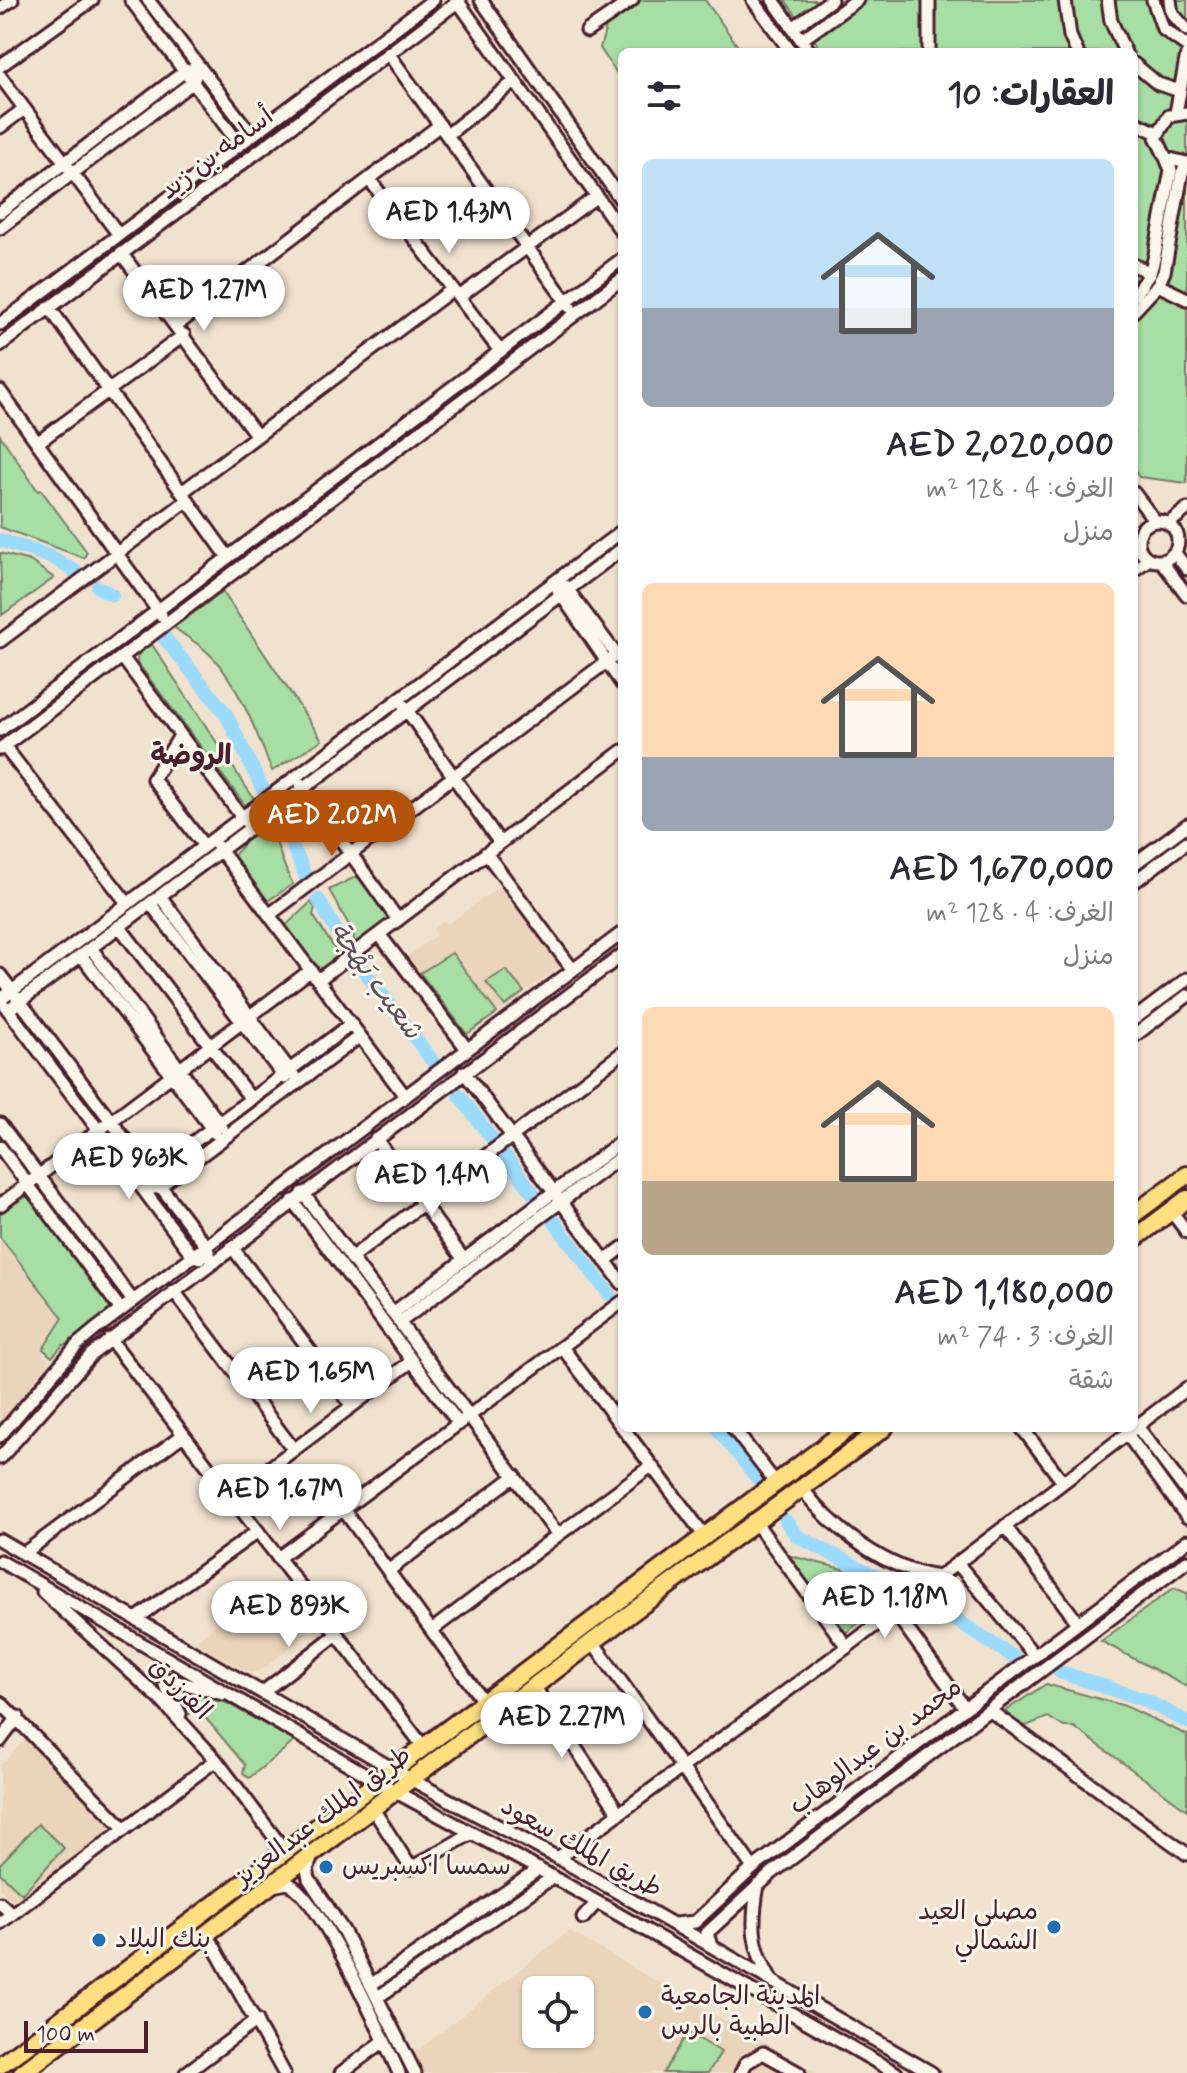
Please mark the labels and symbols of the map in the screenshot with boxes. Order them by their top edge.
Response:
street label: أسامه بن زيد [153,100,281,208]
pin: AED 1.43M [357,187,541,255]
pin: AED 1.27M [112,265,296,333]
district label: الروضة [150,738,232,775]
pin: AED 2.02M [240,790,424,858]
water label: شعيب بَهْجة [320,915,430,1047]
pin: AED 963K [46,1133,212,1201]
pin: AED 1.4M [349,1150,515,1218]
pin: AED 1.65M [219,1347,403,1415]
pin: AED 1.67M [188,1464,372,1532]
pin: AED 1.18M [793,1572,977,1640]
pin: AED 893K [206,1581,372,1649]
street label: الفرزدق [141,1650,219,1728]
street label: محمد بن عبدالوهاب [783,1671,969,1823]
pin: AED 2.27M [470,1692,654,1760]
street label: طريق الملك عبدالعزيز [226,1739,419,1896]
street label: طريق الملك سعود [494,1790,668,1906]
place label: سمسا اكسبريس [342,1850,511,1884]
marker: سمسا اكسبريس [317,1858,335,1876]
place label: مصلى العيد الشمالي [918,1895,1038,1963]
marker: مصلى العيد الشمالي [1045,1918,1063,1936]
place label: بنك البلاد [115,1923,211,1957]
marker: بنك البلاد [90,1931,108,1949]
place label: المدينة الجامعية الطبية بالرس [661,1980,820,2044]
marker: المدينة الجامعية الطبية بالرس [636,2003,654,2021]
scale bar [24,2017,148,2053]

